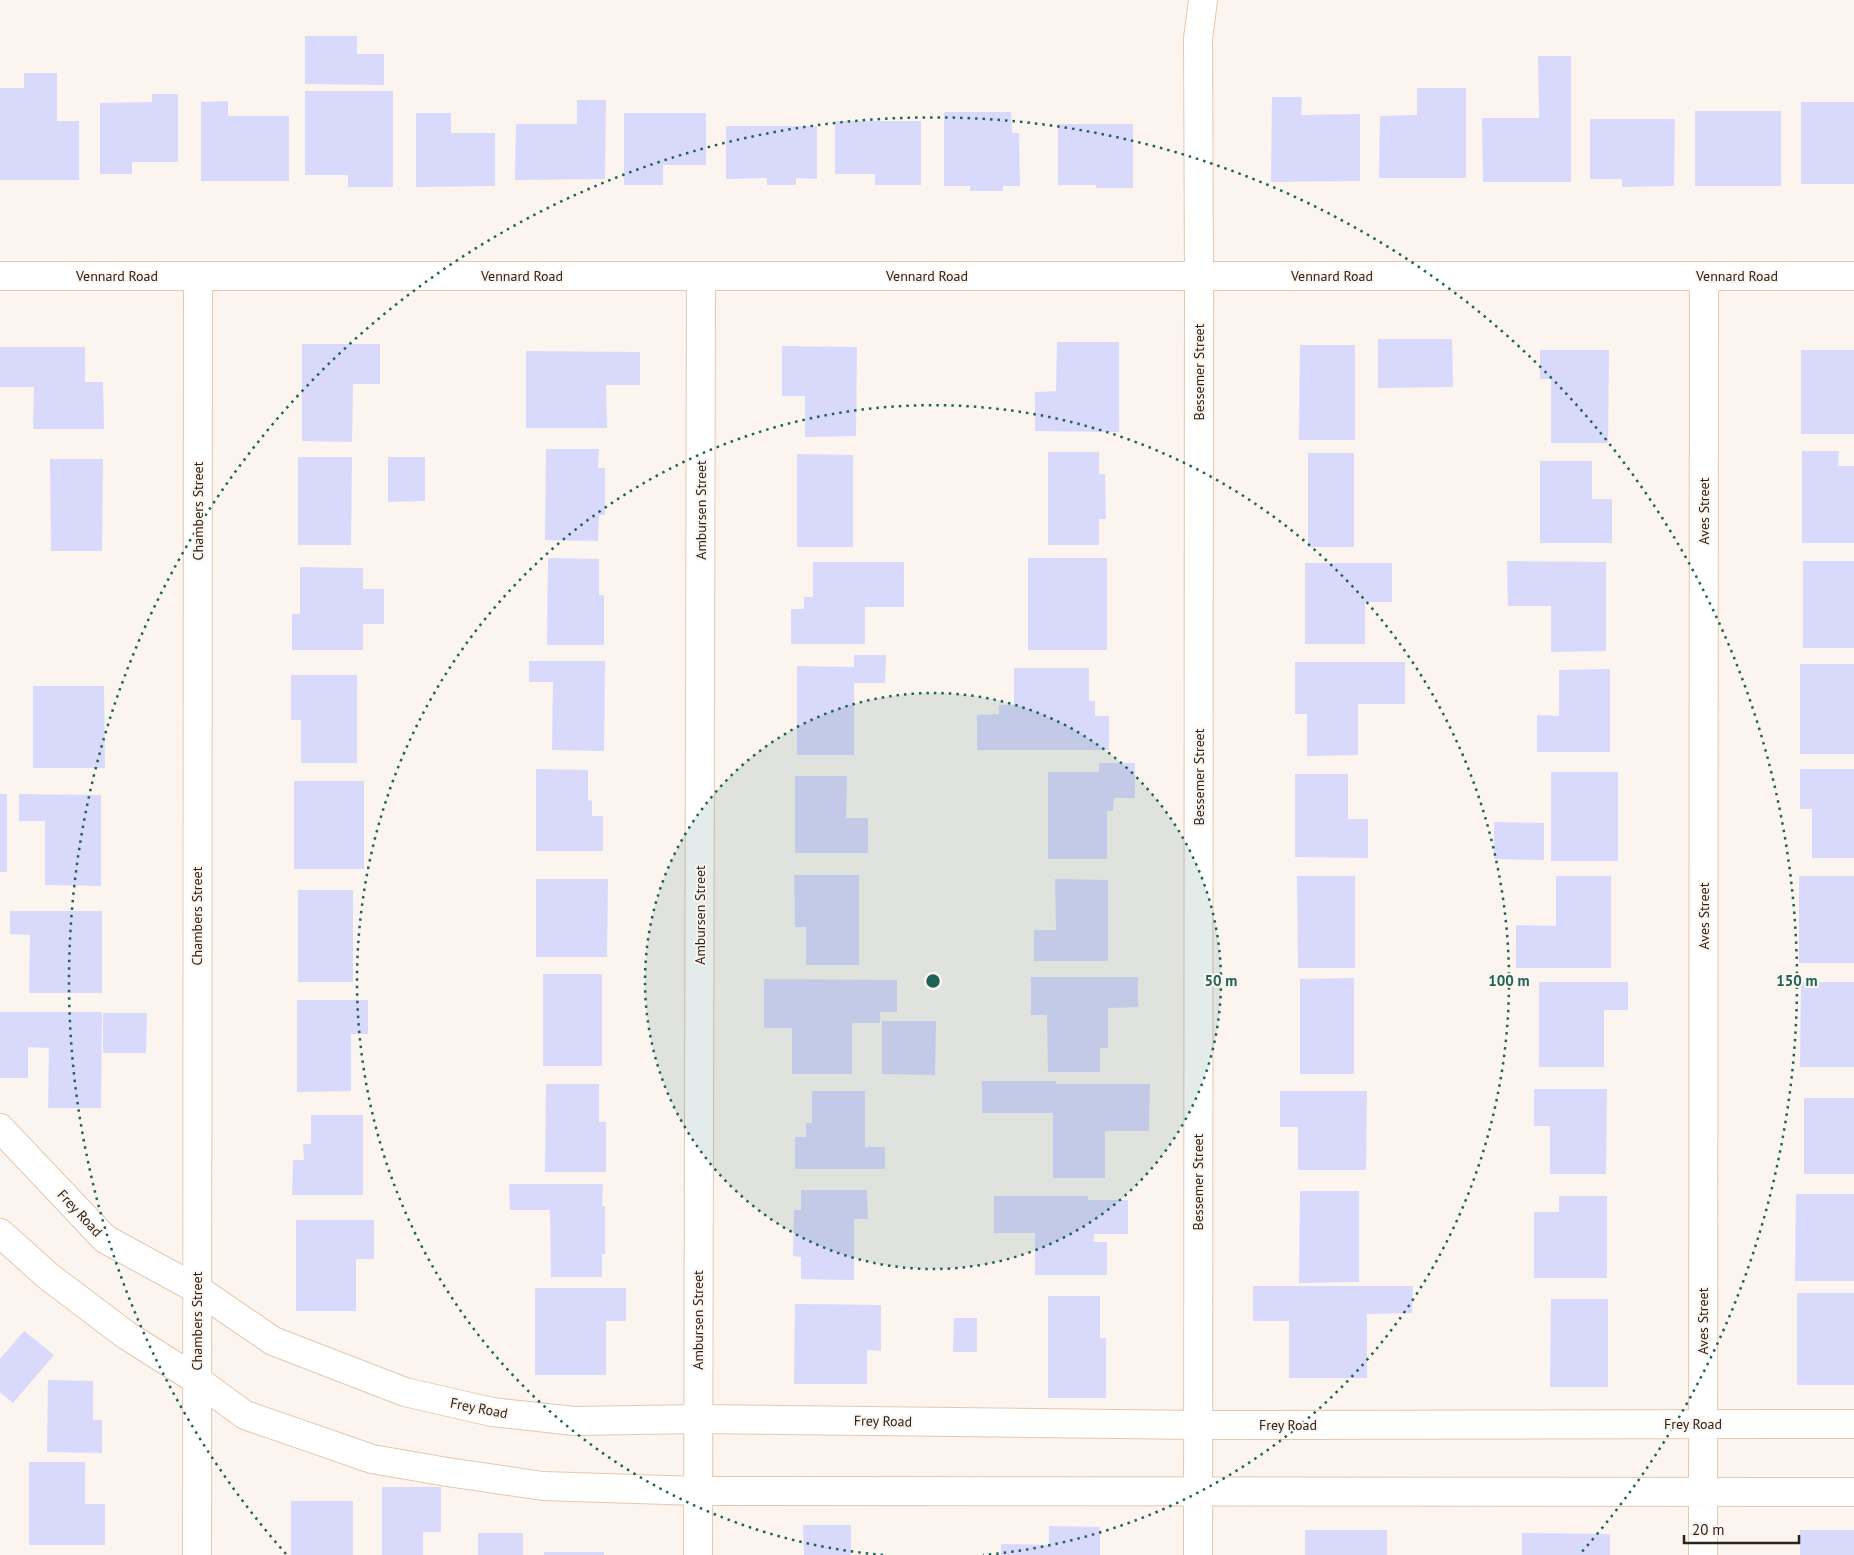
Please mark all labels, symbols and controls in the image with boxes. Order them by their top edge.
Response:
street label: Vennard Road [75,267,158,285]
street label: Vennard Road [480,267,563,285]
street label: Vennard Road [885,267,968,285]
street label: Vennard Road [1290,267,1373,285]
street label: Vennard Road [1695,267,1778,285]
street label: Bessemer Street [1190,323,1208,420]
street label: Ambursen Street [692,460,710,560]
street label: Chambers Street [189,461,207,560]
street label: Aves Street [1695,477,1713,544]
street label: Bessemer Street [1190,728,1208,825]
street label: Ambursen Street [691,865,709,965]
street label: Chambers Street [188,866,206,965]
street label: Aves Street [1695,882,1713,949]
text: 50 m [1205,971,1237,990]
text: 100 m [1488,971,1530,990]
text: 150 m [1776,971,1818,990]
centre of rings [924,972,942,990]
street label: Bessemer Street [1189,1133,1207,1230]
street label: Frey Road [54,1186,106,1240]
street label: Ambursen Street [689,1270,707,1370]
street label: Chambers Street [188,1271,206,1370]
street label: Aves Street [1694,1287,1712,1354]
street label: Frey Road [449,1394,509,1422]
street label: Frey Road [854,1411,912,1431]
street label: Frey Road [1664,1415,1722,1433]
street label: Frey Road [1259,1416,1317,1434]
scale bar [1684,1512,1799,1544]
text: 20 m [1692,1520,1725,1539]

